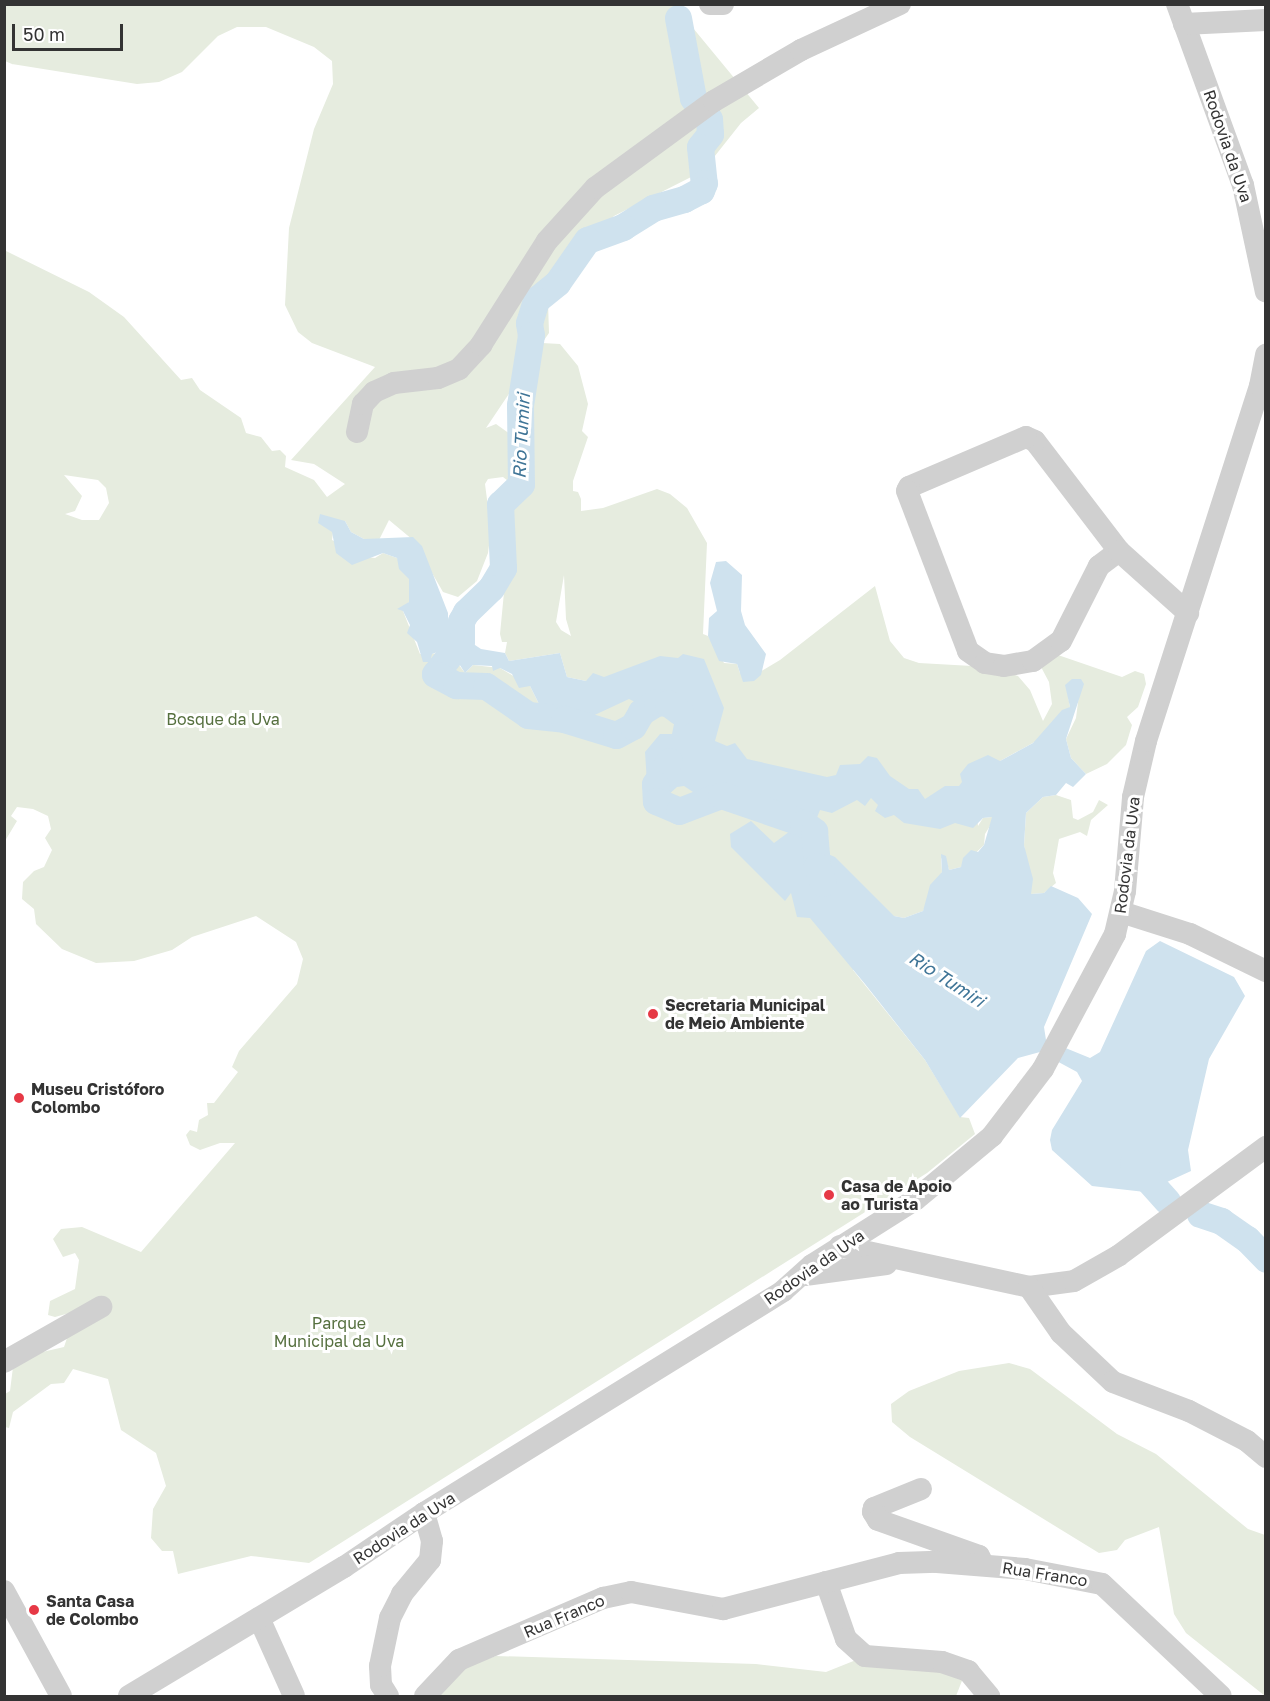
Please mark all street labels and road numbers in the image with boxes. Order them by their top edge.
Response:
street label: Rodovia da Uva [1200,87,1256,205]
street label: Rodovia da Uva [1110,795,1144,915]
street label: Rodovia da Uva [760,1225,868,1309]
street label: Rodovia da Uva [349,1488,459,1568]
street label: Rua Franco [1001,1558,1089,1590]
street label: Rua Franco [521,1590,607,1642]

